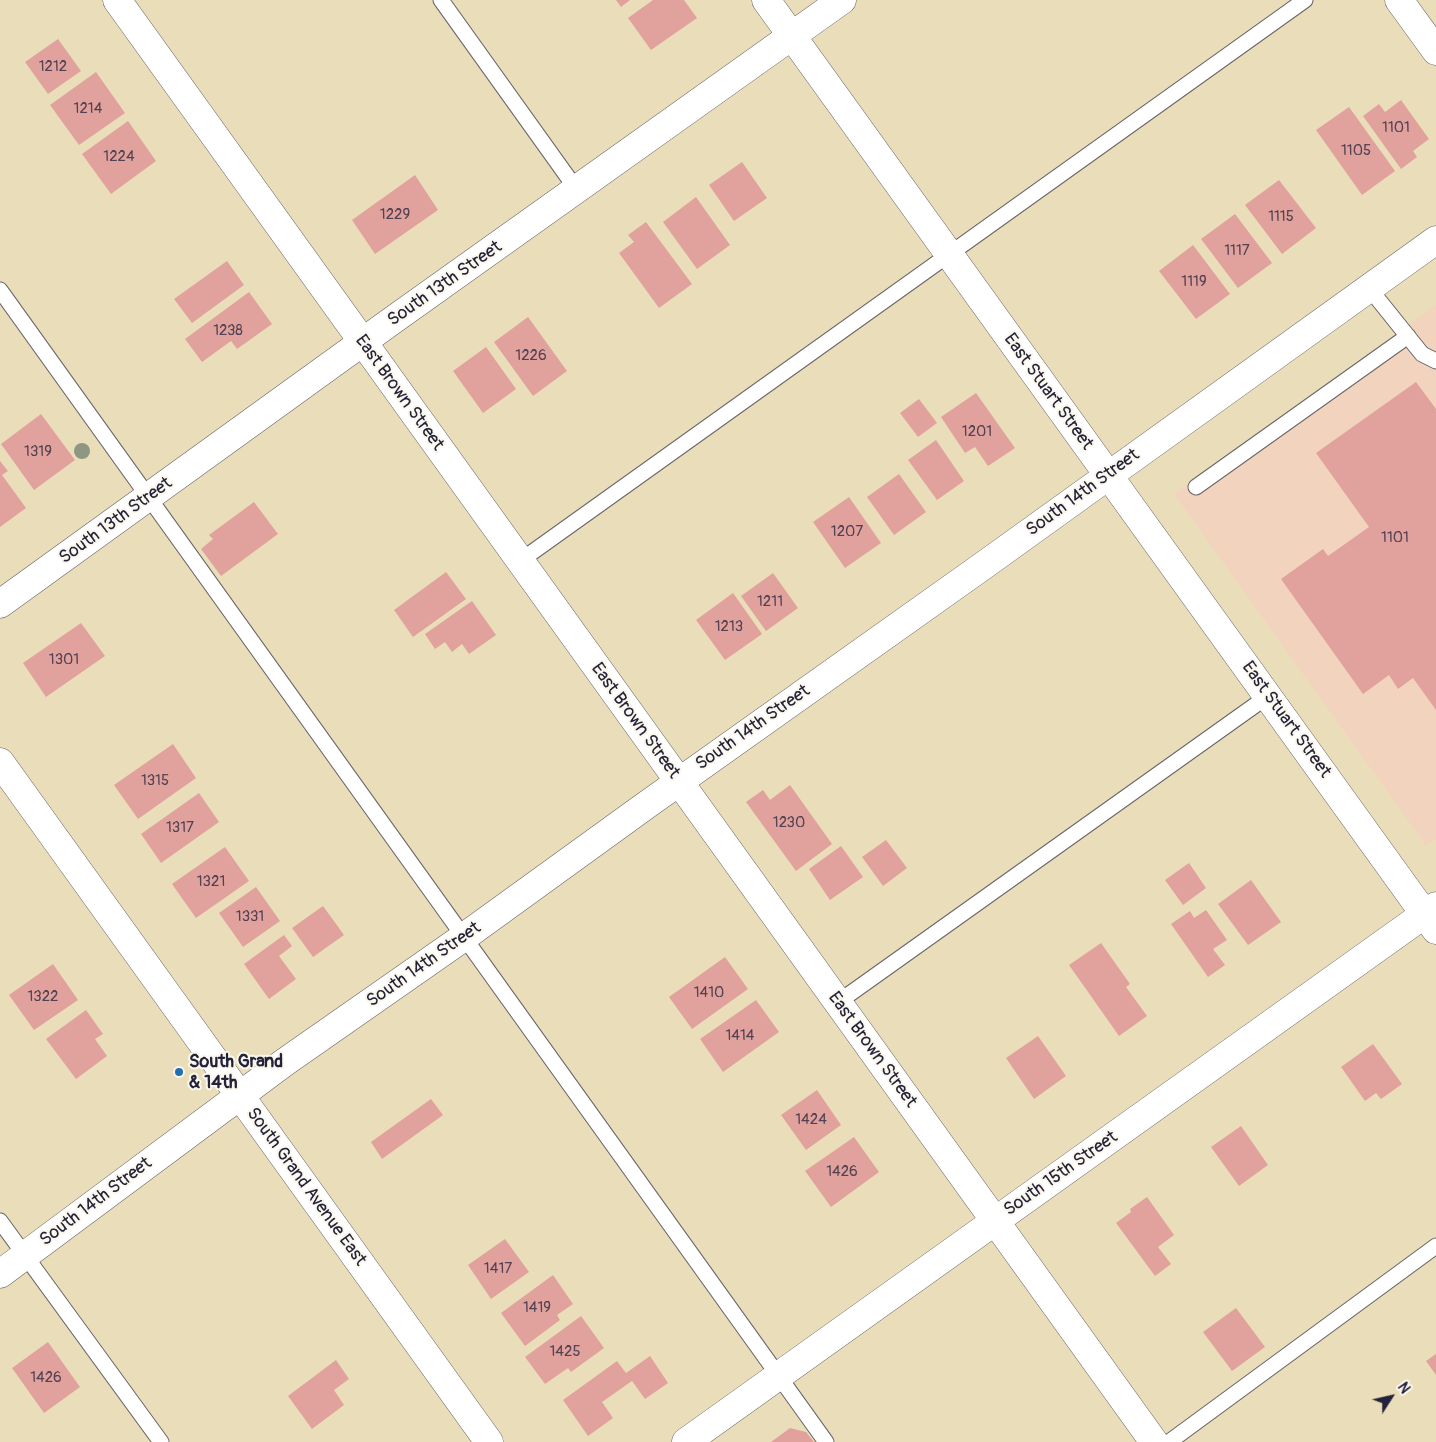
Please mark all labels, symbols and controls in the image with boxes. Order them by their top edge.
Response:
house number: 1212 [39,58,67,76]
house number: 1214 [74,100,102,118]
house number: 1101 [1382,119,1410,137]
house number: 1105 [1341,142,1371,160]
house number: 1224 [103,148,135,166]
house number: 1229 [380,206,410,224]
house number: 1115 [1268,208,1294,226]
street label: South 13th Street [384,237,506,331]
house number: 1117 [1224,242,1250,260]
house number: 1119 [1181,273,1207,291]
house number: 1238 [213,322,243,340]
street label: East Stuart Street [999,330,1097,454]
street label: East Brown Street [350,331,448,455]
house number: 1226 [515,347,547,365]
house number: 1201 [962,423,992,441]
house number: 1319 [24,443,52,461]
street label: South 14th Street [1022,445,1144,541]
street label: South 13th Street [55,473,177,569]
house number: 1207 [831,523,863,541]
house number: 1101 [1381,529,1409,547]
house number: 1211 [757,593,783,611]
house number: 1213 [715,618,743,636]
house number: 1301 [49,651,79,669]
street label: East Stuart Street [1237,658,1335,782]
street label: East Brown Street [586,659,684,783]
street label: South 14th Street [692,681,814,775]
house number: 1315 [141,772,169,790]
house number: 1230 [773,814,805,832]
house number: 1317 [166,819,194,837]
house number: 1321 [197,873,225,891]
house number: 1331 [236,908,264,926]
street label: South 14th Street [363,918,485,1012]
house number: 1410 [694,984,724,1002]
house number: 1322 [27,988,59,1006]
street label: East Brown Street [823,988,921,1112]
house number: 1414 [725,1027,755,1045]
place label: South Grand & 14th [189,1051,283,1094]
marker: South Grand & 14th [173,1066,185,1078]
street label: South Grand Avenue East [241,1104,371,1270]
house number: 1424 [795,1111,827,1129]
street label: South 15th Street [1000,1127,1122,1221]
street label: South 14th Street [36,1153,156,1251]
house number: 1426 [826,1163,858,1181]
house number: 1417 [484,1260,512,1278]
house number: 1419 [523,1299,551,1317]
house number: 1425 [549,1343,581,1361]
house number: 1426 [30,1369,62,1387]
north arrow [1366,1372,1416,1422]
text: N [1394,1379,1413,1397]

